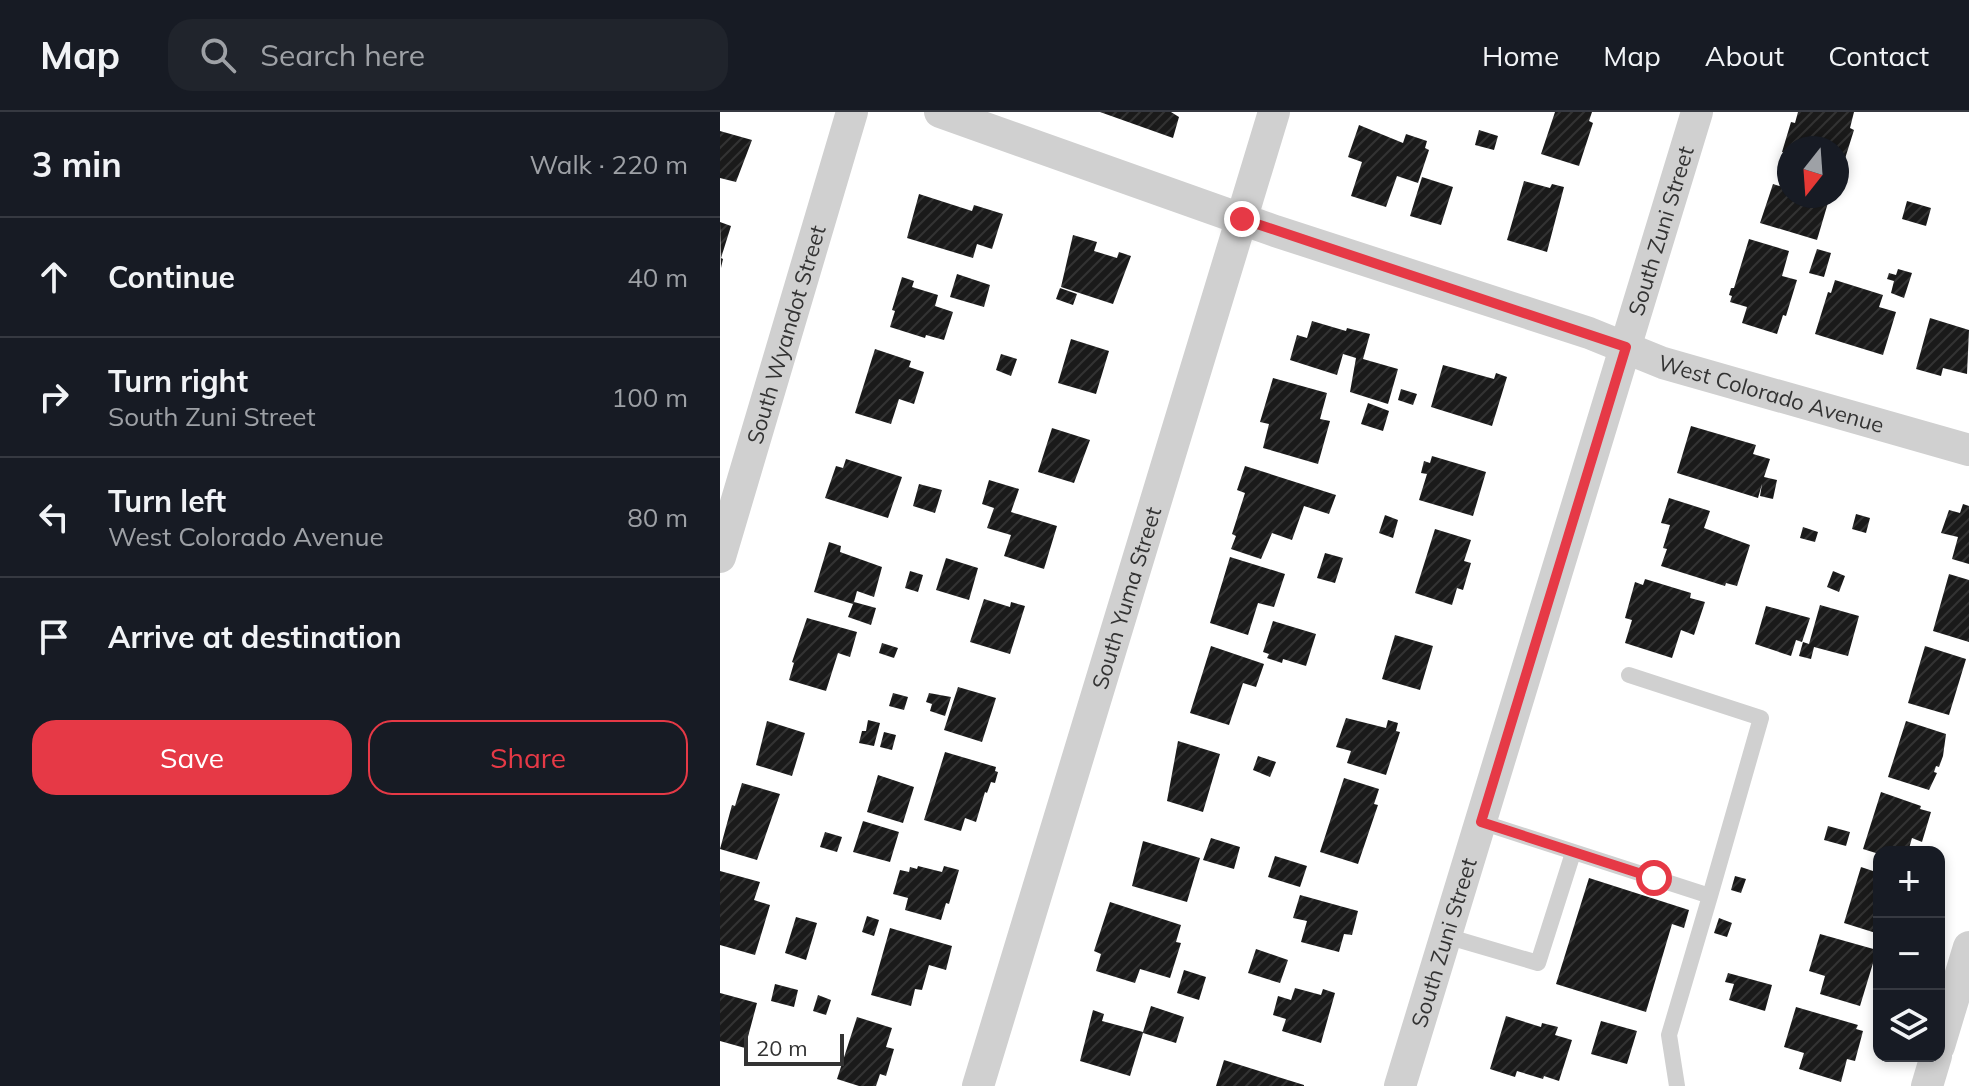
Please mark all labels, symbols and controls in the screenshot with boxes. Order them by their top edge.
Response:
search box [168,19,728,91]
text: Map [40,31,120,79]
icon: search [196,33,240,77]
text: Search here [260,36,425,74]
text: Home [1482,38,1559,73]
text: Map [1603,38,1661,73]
text: About [1705,38,1784,73]
text: Contact [1828,38,1929,73]
north arrow [1777,136,1849,208]
street label: South Zuni Street [1622,142,1700,319]
text: 3 min [32,143,122,186]
text: Walk · 220 m [529,148,688,181]
route end [1224,201,1260,237]
street label: South Wyandot Street [740,222,832,447]
icon: ahead [32,255,76,299]
text: Continue [108,258,235,296]
text: 40 m [627,261,688,294]
street label: West Colorado Avenue [1655,348,1887,439]
text: Turn right [108,362,248,400]
icon: right [32,375,76,419]
text: 100 m [612,381,688,414]
text: South Zuni Street [108,400,316,433]
text: Turn left [108,482,226,520]
icon: left [32,495,76,539]
text: 80 m [627,501,688,534]
street label: South Yuma Street [1085,503,1167,693]
text: West Colorado Avenue [108,520,384,553]
icon: arrive [32,615,76,659]
text: Arrive at destination [108,618,402,656]
button: Save [32,720,352,795]
button: Share [368,720,688,795]
map controls [1873,846,1945,1062]
button: + [1873,846,1945,918]
street label: South Zuni Street [1405,854,1483,1031]
route start [1636,860,1672,896]
button: − [1873,918,1945,990]
button: layers [1873,990,1945,1062]
scale bar [744,1030,844,1066]
text: 20 m [756,1034,807,1062]

